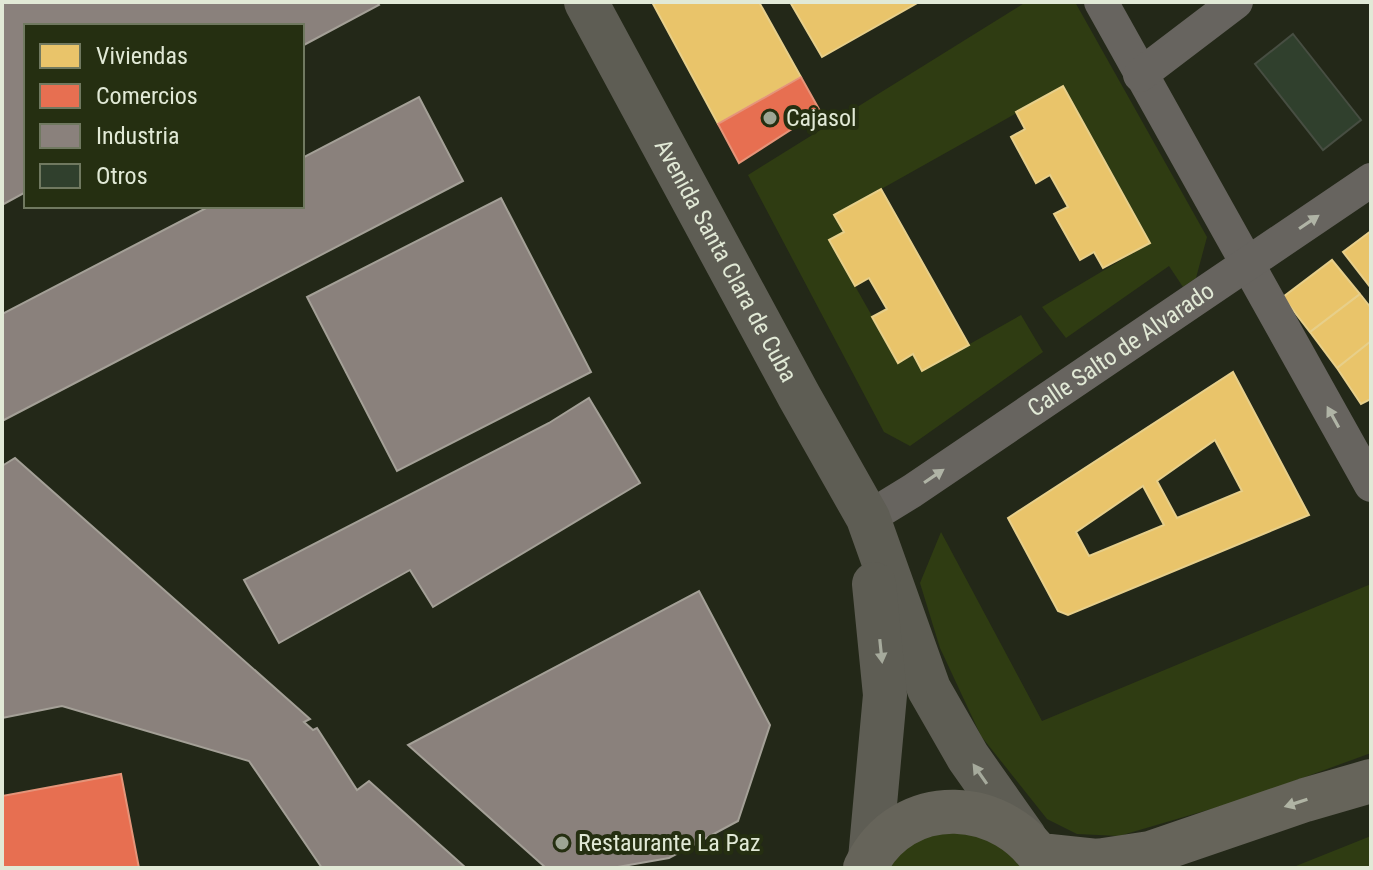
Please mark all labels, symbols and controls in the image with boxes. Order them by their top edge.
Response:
legend [24,24,304,208]
text: Viviendas [96,42,188,70]
text: Comercios [96,82,198,110]
place label: Cajasol [786,104,856,132]
marker: Cajasol [761,109,779,127]
text: Industria [96,122,180,150]
street label: Avenida Santa Clara de Cuba [649,134,803,387]
text: Otros [96,162,148,190]
one-way arrow [1298,215,1319,230]
street label: Calle Salto de Alvarado [1023,276,1219,422]
one-way arrow [1326,406,1340,428]
one-way arrow [923,469,944,484]
one-way arrow [874,639,887,664]
one-way arrow [973,764,988,785]
one-way arrow [1284,798,1308,810]
place label: Restaurante La Paz [578,829,761,857]
marker: Restaurante La Paz [553,834,571,852]

